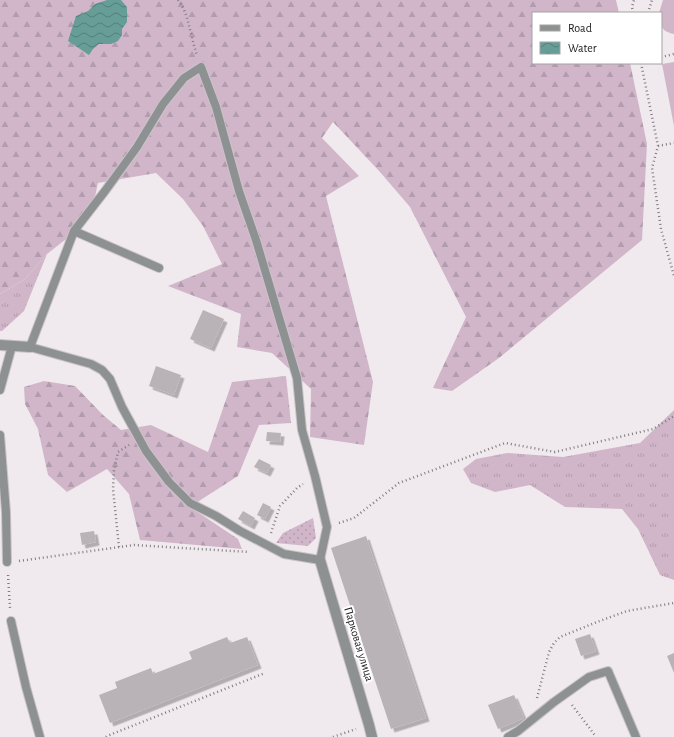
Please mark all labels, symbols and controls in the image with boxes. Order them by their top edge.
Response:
legend [532,12,662,64]
text: Road [568,22,592,34]
text: Water [568,42,597,54]
street label: Парковая улица [341,605,376,683]

